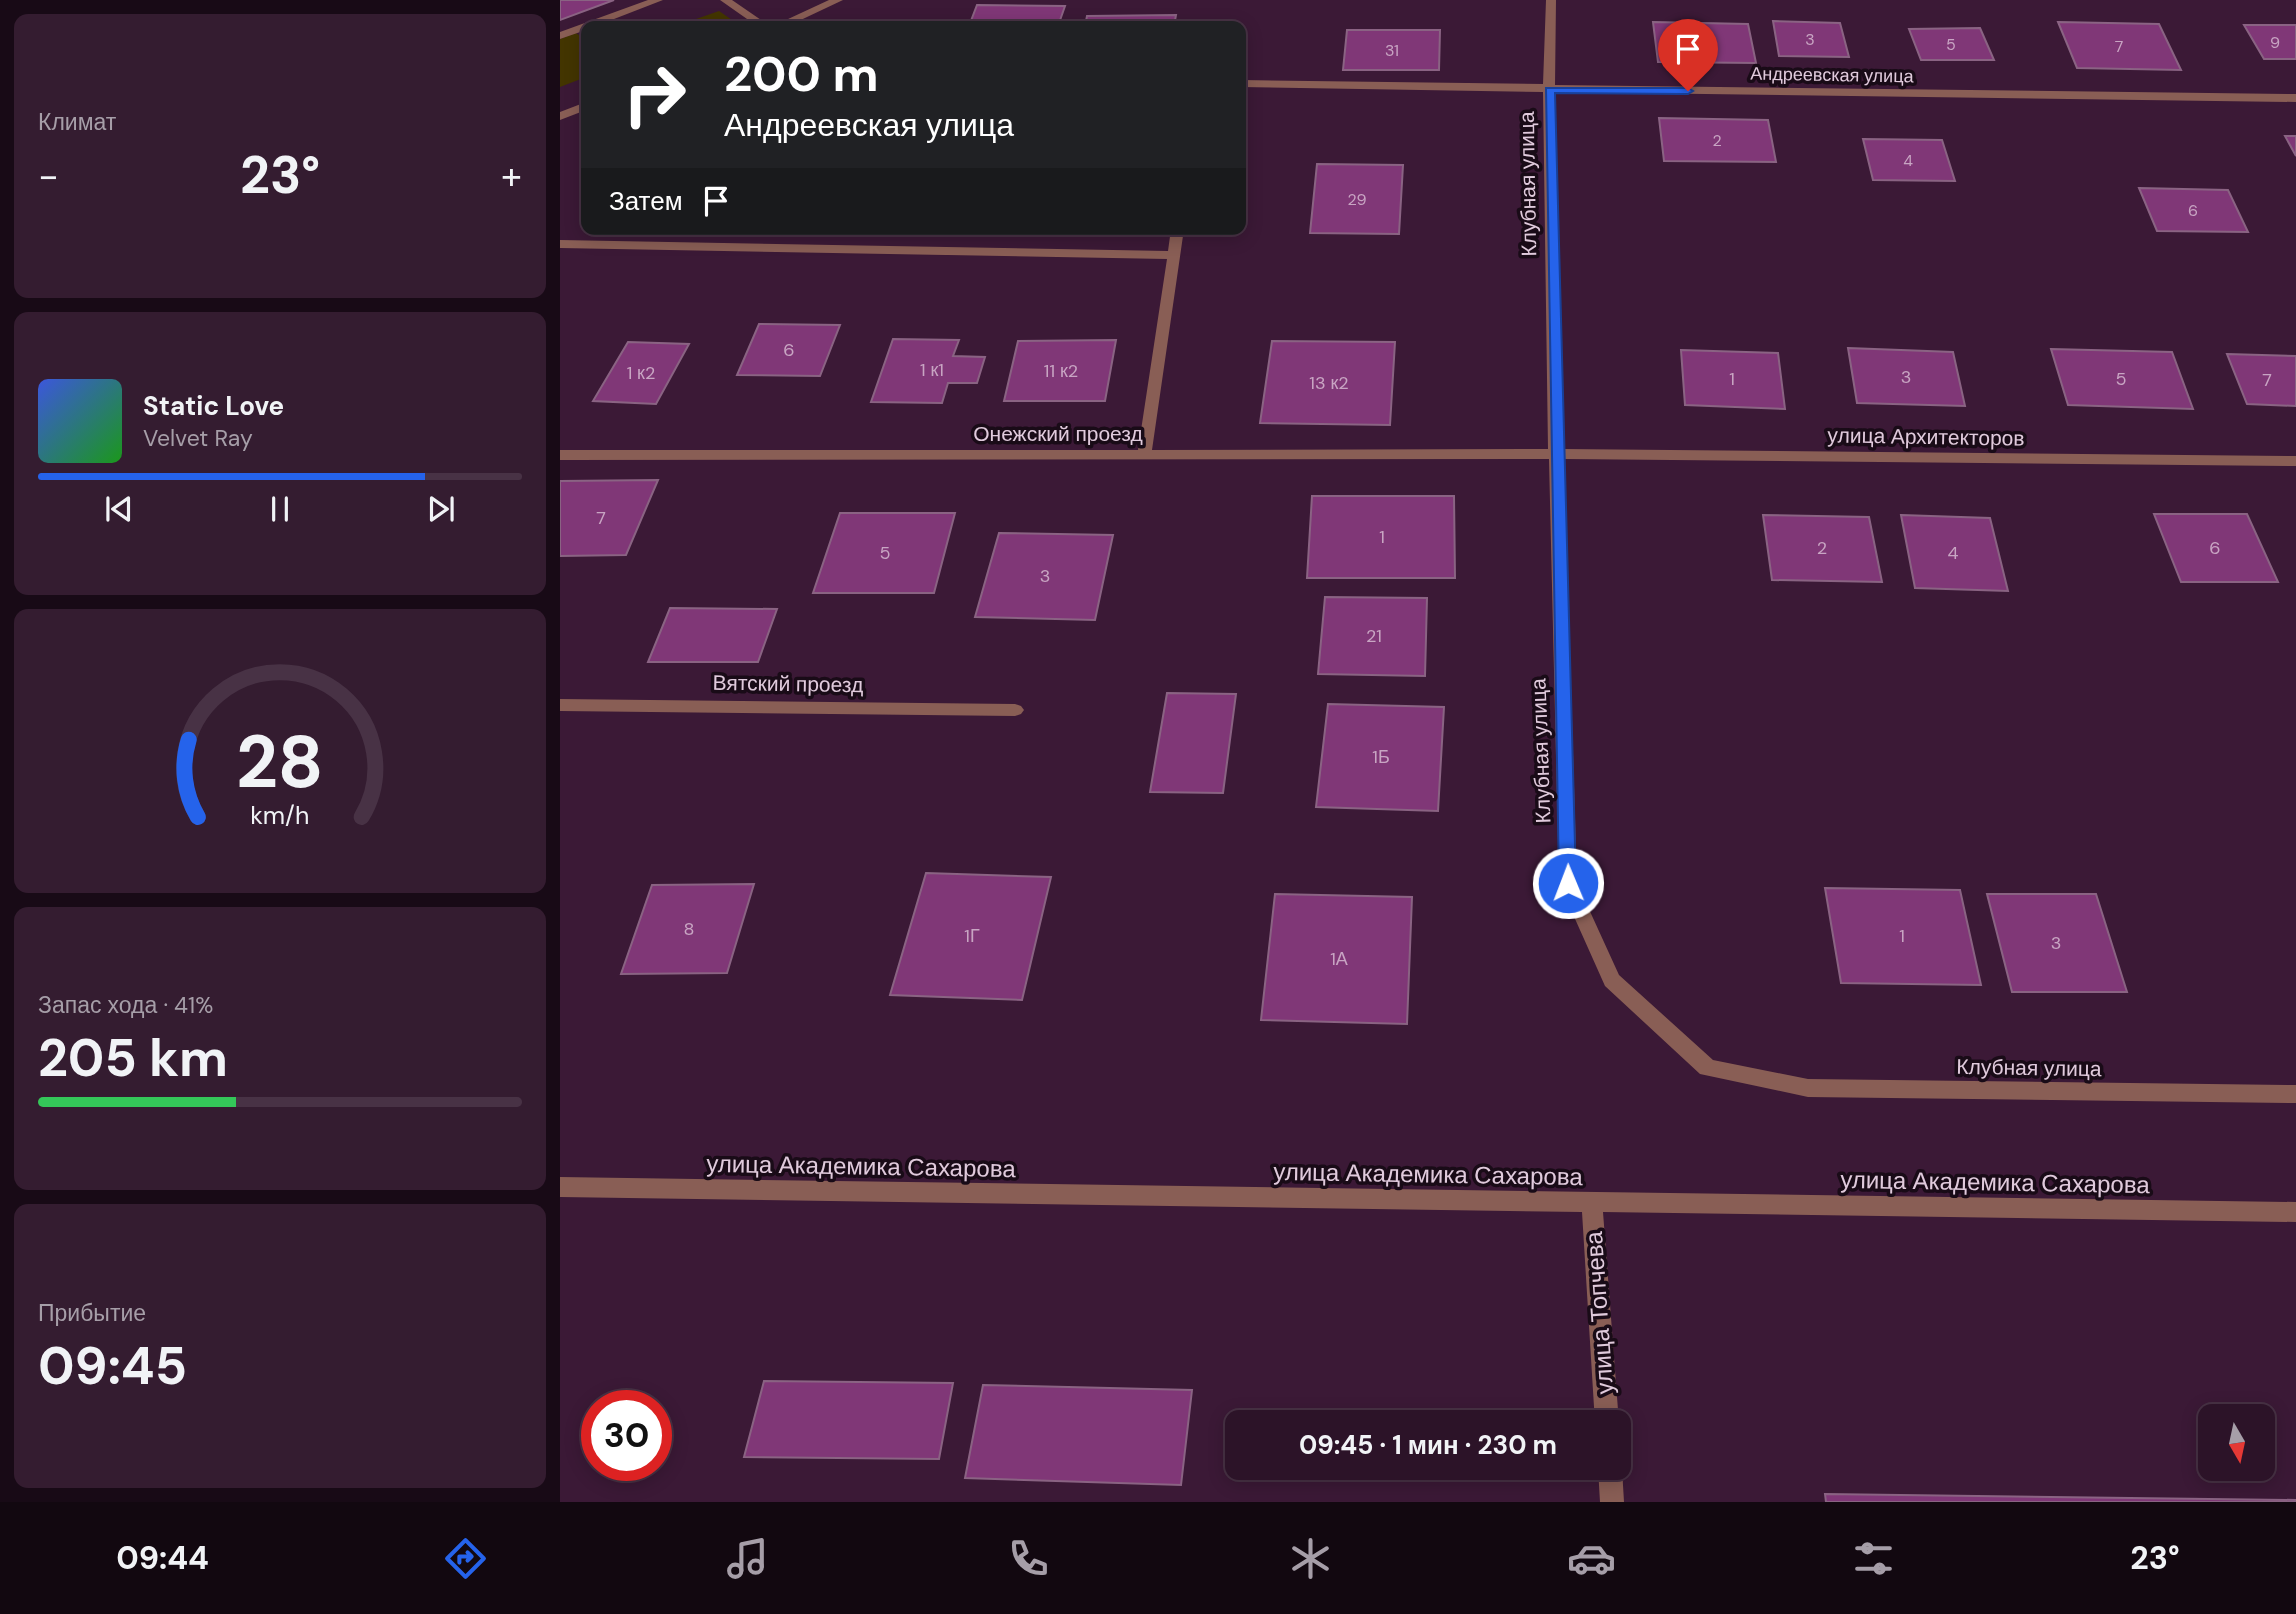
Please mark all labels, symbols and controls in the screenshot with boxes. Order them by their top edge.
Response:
pin [1658,19,1718,91]
house number: 3 [1805,29,1815,50]
icon: arrive [1669,30,1707,68]
house number: 9 [2270,32,2280,53]
house number: 5 [1946,34,1956,55]
house number: 7 [2115,36,2123,57]
house number: 31 [1385,40,1399,61]
text: 200 m [724,42,879,106]
icon: right [609,49,700,140]
street label: Андреевская улица [1750,62,1915,88]
text: Андреевская улица [724,104,1014,146]
text: Климат [38,107,116,137]
street label: Клубная улица [1513,111,1543,257]
house number: 2 [1712,130,1722,151]
text: 23° [240,141,320,209]
house number: 4 [1903,150,1913,171]
text: − [38,151,59,201]
text: + [501,151,522,201]
icon: arrive [697,182,735,220]
text: Затем [609,184,683,218]
house number: 29 [1347,189,1367,210]
house number: 6 [2188,200,2198,221]
house number: 6 [783,338,795,362]
house number: 1 к1 [920,358,944,382]
house number: 11 к2 [1044,359,1078,383]
house number: 1 к2 [627,361,655,385]
house number: 3 [1901,365,1911,389]
house number: 1 [1729,367,1735,391]
house number: 5 [2116,367,2126,391]
house number: 7 [2262,368,2272,392]
house number: 13 к2 [1309,371,1349,395]
text: Static Love [143,389,284,423]
street label: Онежский проезд [973,420,1143,448]
street label: улица Архитекторов [1827,421,2025,453]
text: Velvet Ray [143,423,253,453]
icon: previous [100,490,138,528]
icon: pause [261,490,299,528]
icon: next [422,490,460,528]
house number: 7 [596,506,606,530]
house number: 1 [1379,525,1385,549]
house number: 2 [1817,536,1827,560]
house number: 6 [2209,536,2221,560]
house number: 5 [880,541,890,565]
house number: 4 [1948,541,1959,565]
house number: 3 [1040,564,1050,588]
house number: 21 [1366,624,1382,648]
street label: Вятский проезд [712,669,864,699]
street label: Клубная улица [1524,678,1558,824]
text: 28 [236,715,324,810]
house number: 1Б [1372,745,1390,769]
text: km/h [250,799,310,832]
position arrow [1531,846,1605,920]
house number: 8 [684,917,694,941]
house number: 1Г [964,924,980,948]
house number: 1 [1899,924,1905,948]
house number: 3 [2051,931,2061,955]
house number: 1А [1330,947,1348,971]
text: Запас хода · 41% [38,990,213,1020]
text: 205 km [38,1024,228,1092]
street label: Клубная улица [1956,1053,2102,1083]
street label: улица Академика Сахарова [706,1148,1017,1184]
street label: улица Академика Сахарова [1273,1156,1584,1192]
street label: улица Академика Сахарова [1840,1164,2151,1200]
street label: улица Топчева [1578,1230,1620,1395]
text: Прибытие [38,1298,146,1328]
text: 09:45 [38,1332,187,1400]
speed limit sign: 30 [581,1390,672,1481]
north arrow [2198,1404,2275,1480]
map controls [2198,1404,2275,1481]
text: 09:45 · 1 мин · 230 m [1299,1428,1557,1462]
icon: directions [441,1534,490,1583]
icon: music [723,1534,772,1583]
icon: phone [1004,1534,1053,1583]
icon: climate [1286,1534,1335,1583]
icon: car [1567,1534,1616,1583]
icon: filters [1849,1534,1898,1583]
text: 09:44 [116,1537,209,1579]
text: 23° [2130,1537,2180,1579]

